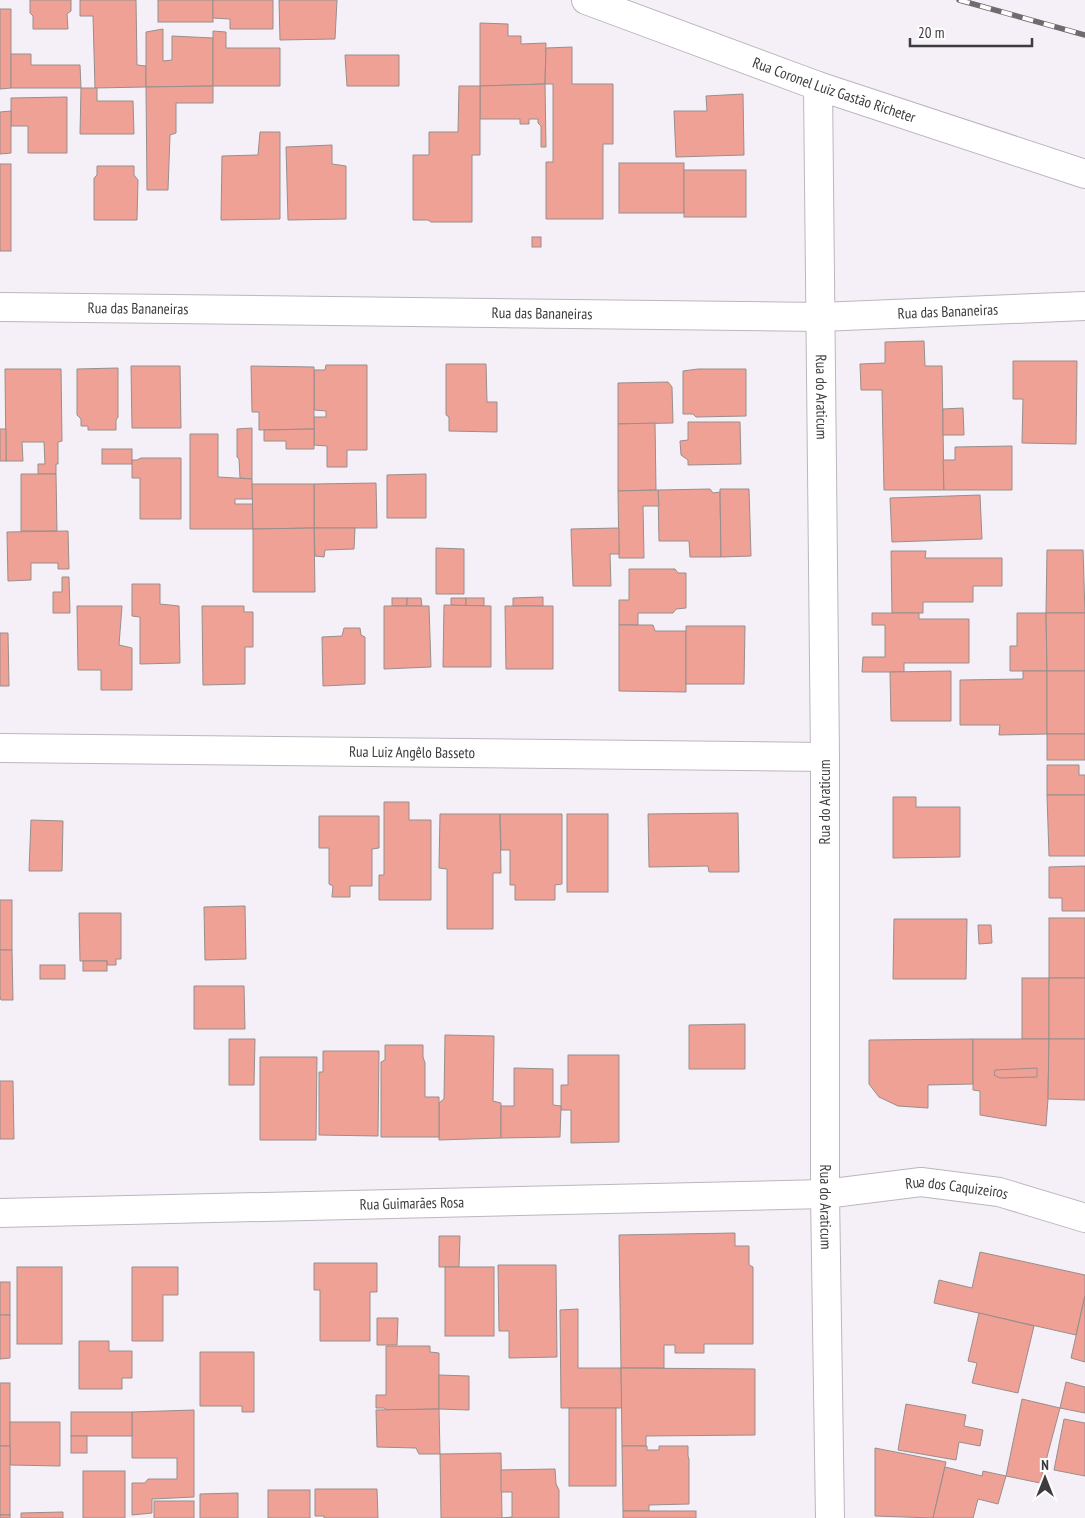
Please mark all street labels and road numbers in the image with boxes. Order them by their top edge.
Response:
street label: Rua Coronel Luiz Gastão Richeter [750,53,919,127]
street label: Rua das Bananeiras [88,298,188,318]
street label: Rua das Bananeiras [897,300,999,323]
street label: Rua das Bananeiras [492,303,592,323]
street label: Rua do Araticum [812,354,832,440]
street label: Rua Luiz Angêlo Basseto [349,742,475,762]
street label: Rua do Araticum [815,760,834,844]
street label: Rua do Araticum [816,1164,836,1250]
street label: Rua dos Caquizeiros [904,1172,1011,1203]
street label: Rua Guimarães Rosa [359,1192,464,1214]

